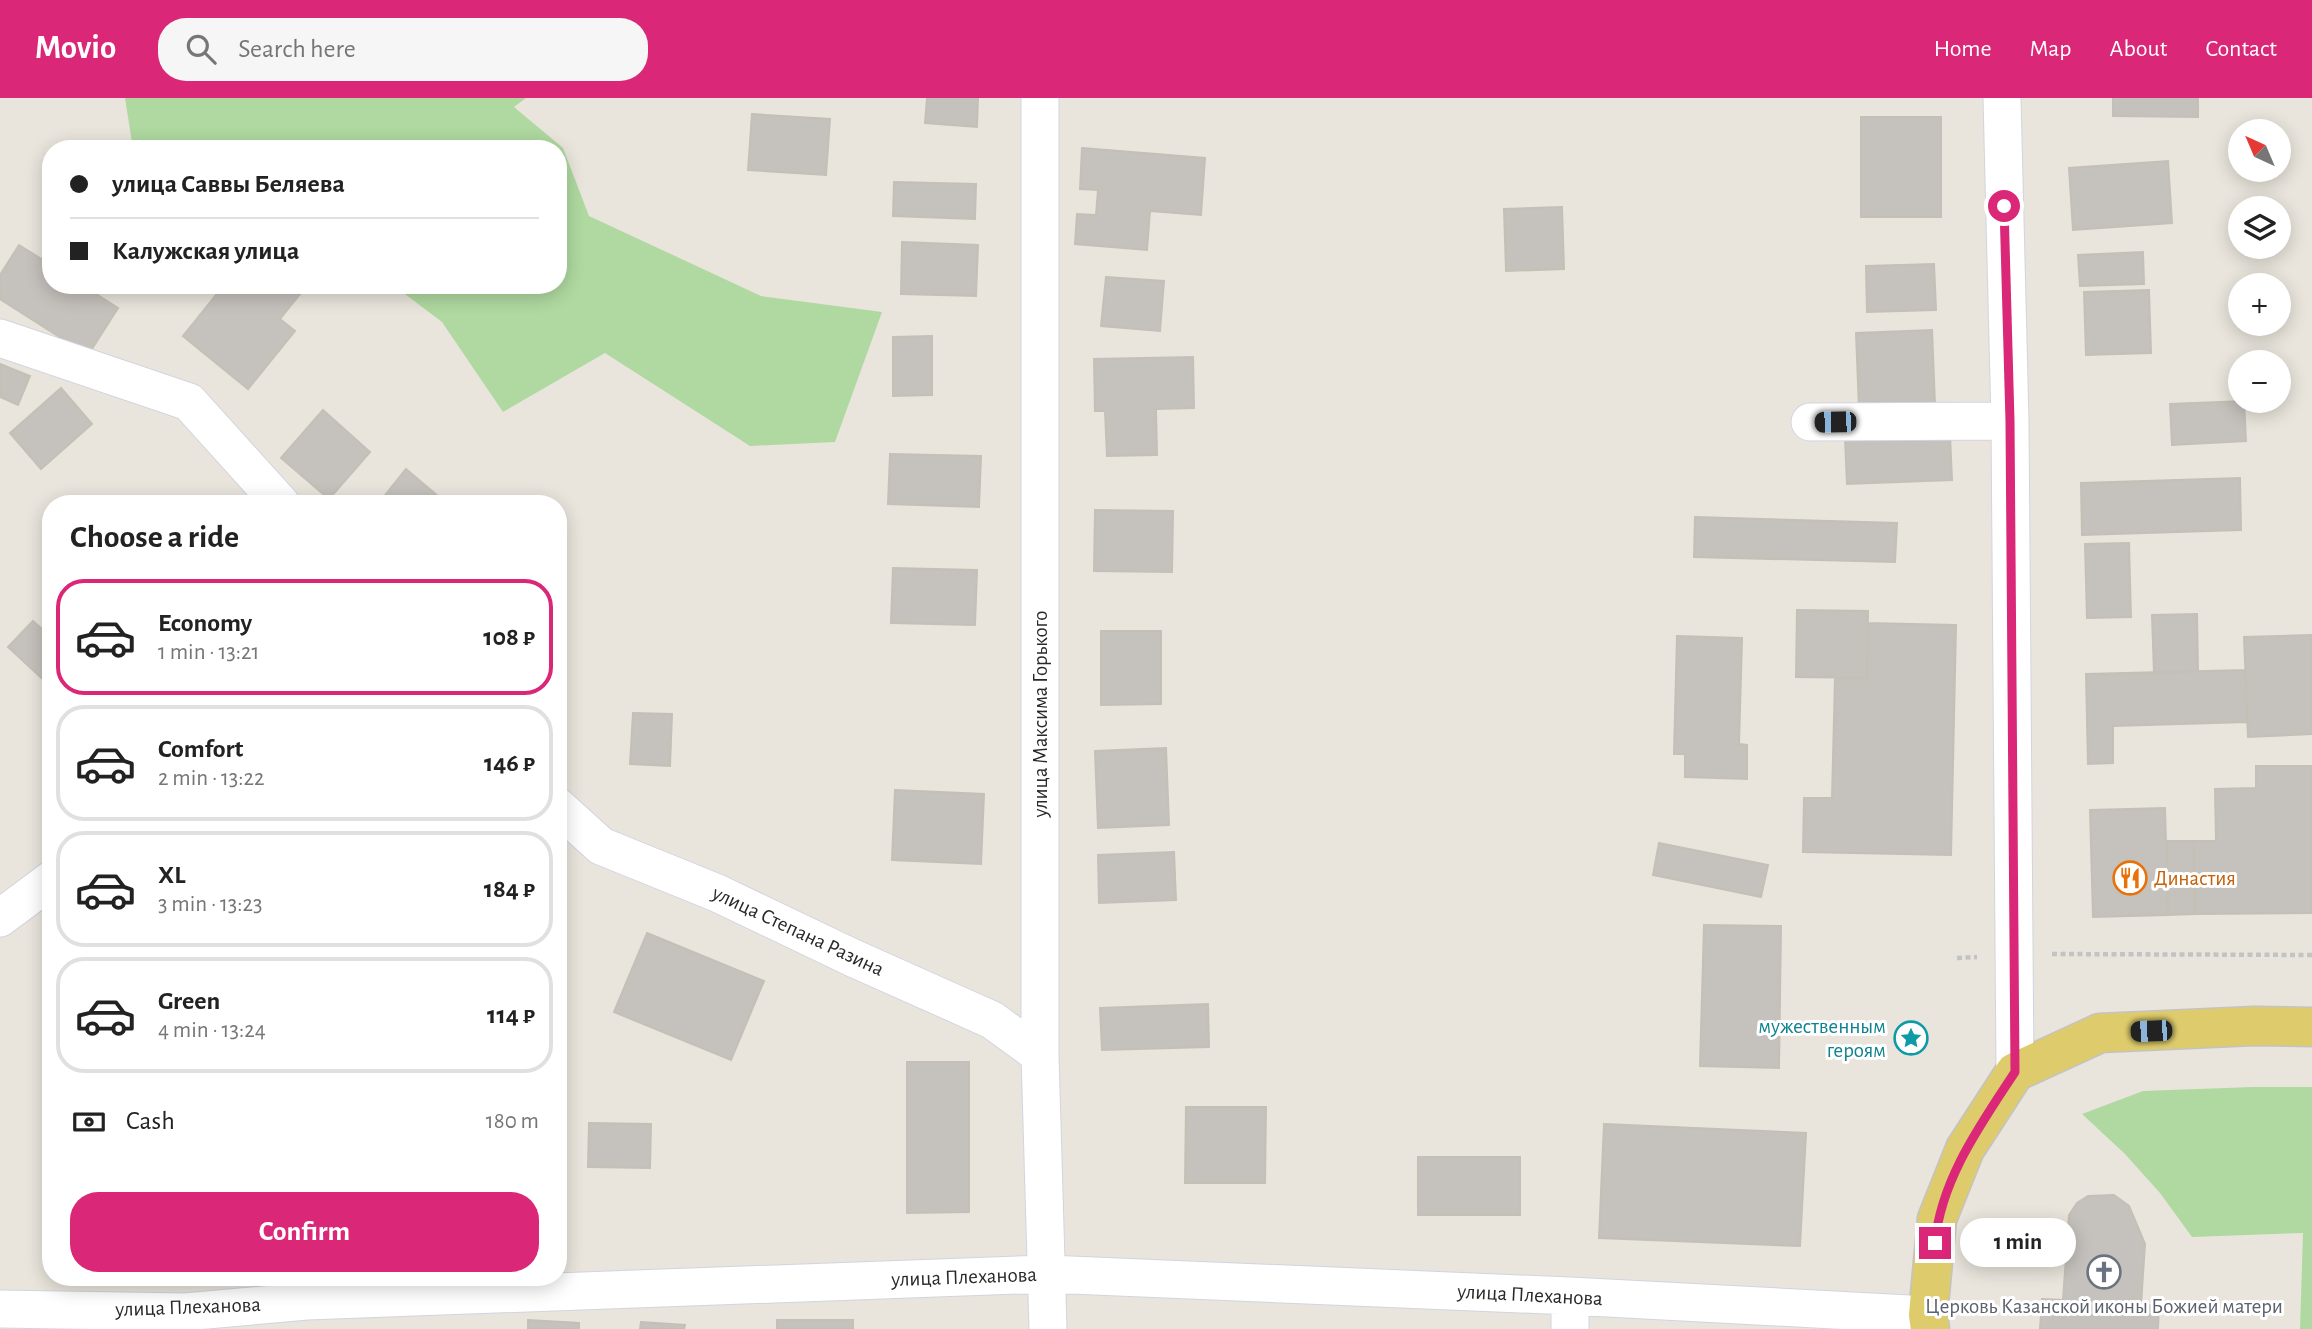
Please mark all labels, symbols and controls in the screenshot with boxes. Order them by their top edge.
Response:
search box [158,18,648,81]
icon: search [182,30,220,68]
text: Movio [35,32,116,65]
text: Search here [238,36,356,62]
text: Home [1934,37,1992,61]
text: Map [2030,37,2072,61]
text: About [2110,37,2167,61]
text: Contact [2205,37,2277,61]
north arrow [2228,119,2291,182]
map controls [2228,119,2291,413]
text: улица Саввы Беляева [112,171,345,197]
route start [1988,190,2020,222]
button: layers [2228,196,2291,259]
text: Калужская улица [112,238,299,264]
button: + [2228,273,2291,336]
button: − [2228,350,2291,413]
car [1814,411,1857,433]
text: Choose a ride [70,521,239,553]
icon: car [74,606,137,669]
text: Economy [158,610,252,636]
street label: улица Максима Горького [1030,611,1051,819]
text: 108 ₽ [483,624,535,650]
text: 1 min · 13:21 [158,641,259,664]
icon: car [74,732,137,795]
text: Comfort [158,736,243,762]
text: 146 ₽ [484,750,535,776]
text: 2 min · 13:22 [158,767,265,790]
icon: car [74,858,137,921]
restaurant icon: Династия [2111,859,2149,897]
text: XL [158,862,185,888]
place label: Династия [2154,868,2236,889]
text: 184 ₽ [484,876,535,902]
street label: улица Степана Разина [708,882,887,980]
text: 3 min · 13:23 [158,893,263,916]
icon: car [74,984,137,1047]
text: Green [158,988,220,1014]
text: 114 ₽ [487,1002,535,1028]
place label: мужественным героям [1758,1016,1886,1061]
text: 4 min · 13:24 [158,1019,266,1042]
place icon: мужественным героям [1892,1019,1930,1057]
car [2130,1020,2173,1042]
icon: cash [70,1103,108,1141]
text: Cash [126,1108,175,1134]
text: 180 m [486,1110,539,1133]
button: Confirm [70,1192,539,1272]
callout: 1 min [1960,1218,2075,1268]
route end [1919,1227,1951,1259]
text: 1 min [1994,1231,2042,1254]
church icon: Церковь Казанской иконы Божией матери [2085,1253,2123,1291]
street label: улица Плеханова [890,1264,1038,1290]
street label: улица Плеханова [1456,1281,1604,1309]
street label: улица Плеханова [114,1294,262,1320]
place label: Церковь Казанской иконы Божией матери [1925,1296,2283,1317]

